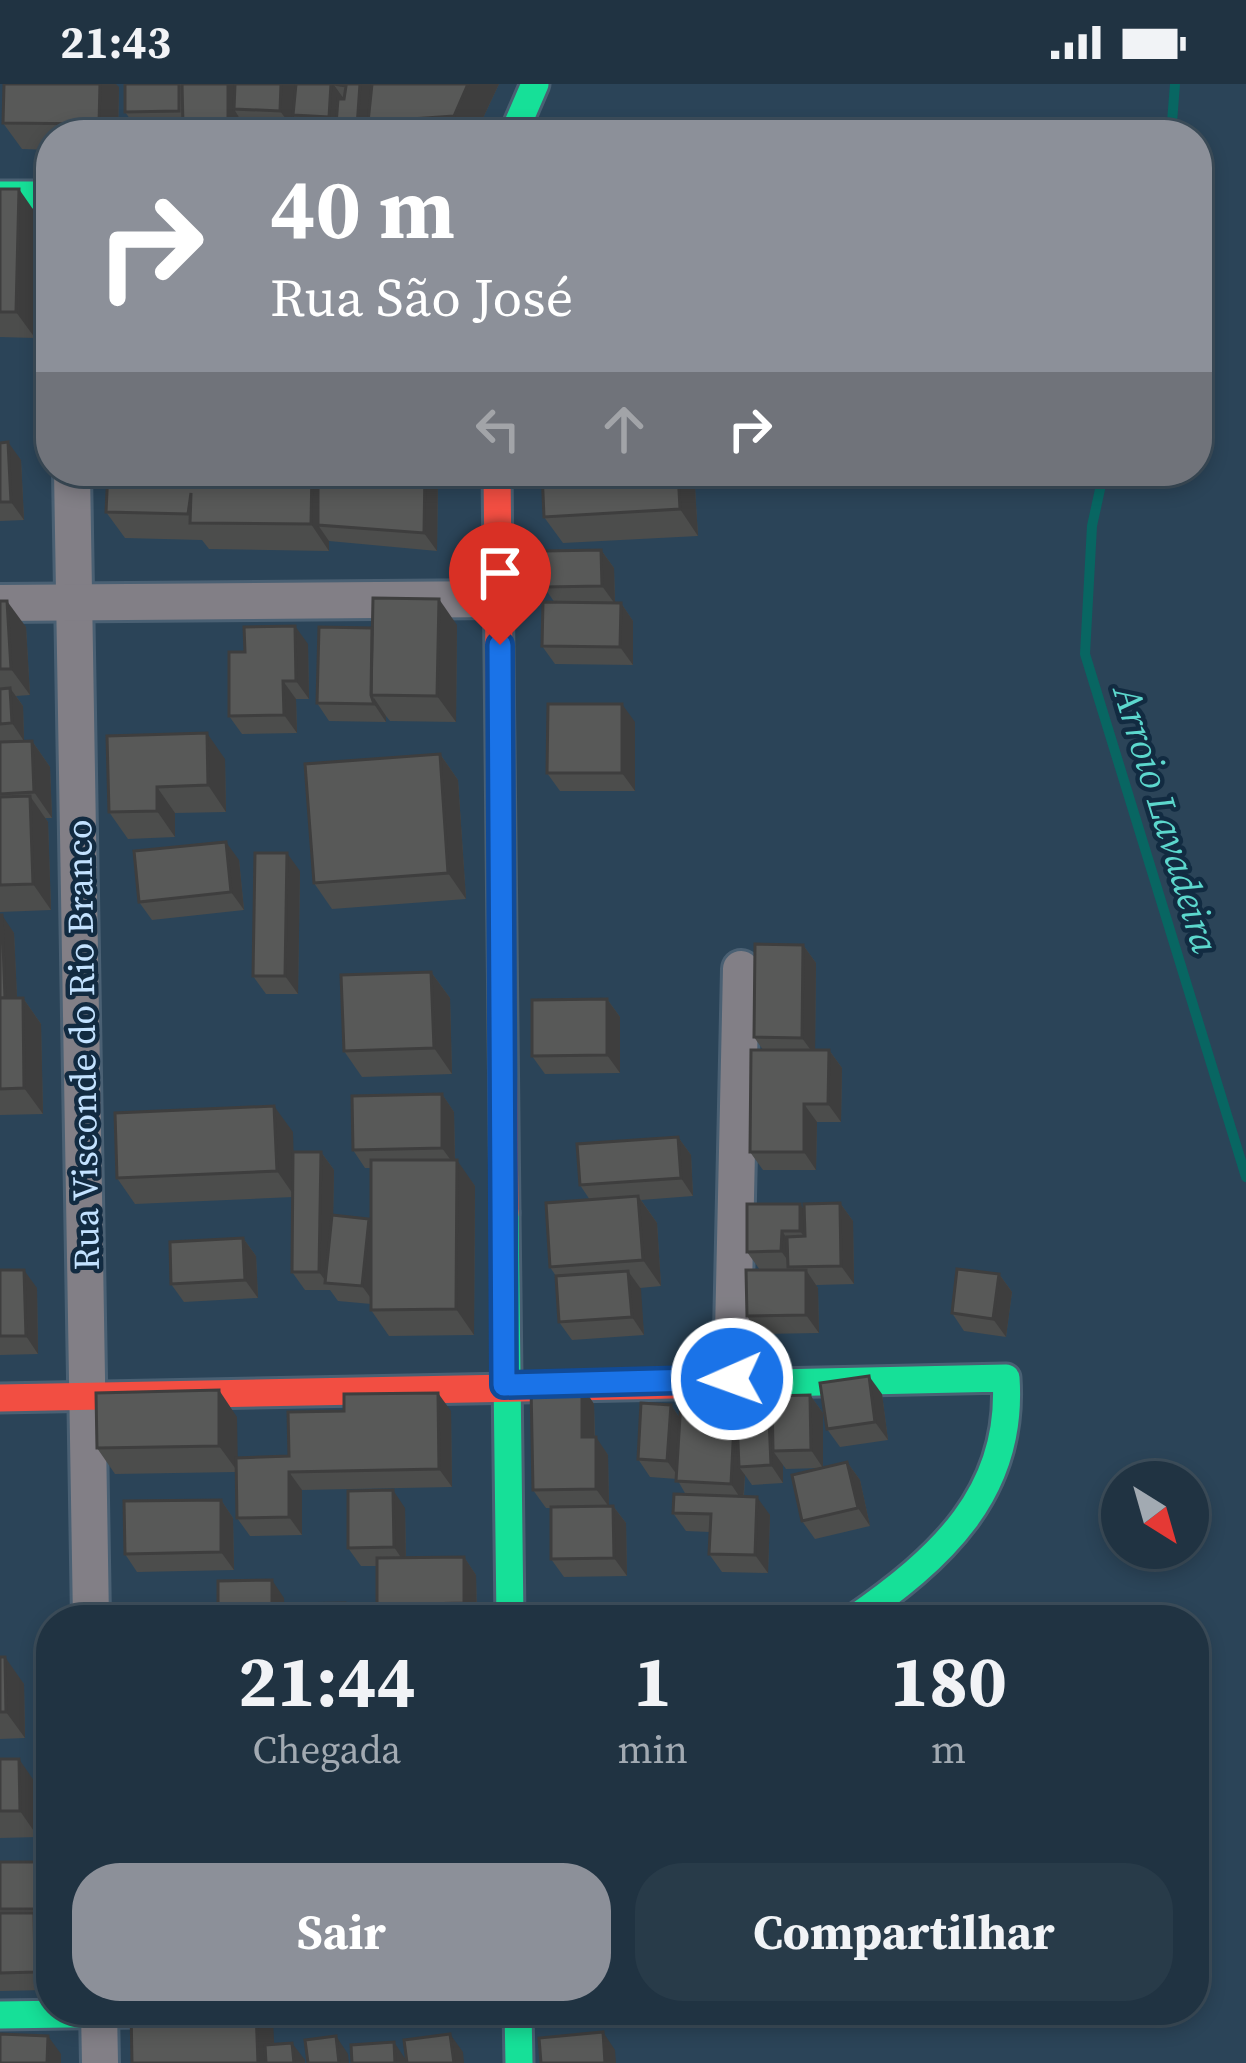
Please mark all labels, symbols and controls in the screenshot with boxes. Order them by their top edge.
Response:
text: 21:43 [60,11,171,73]
text: 40 m [270,151,455,266]
icon: right [72,168,228,324]
text: Rua São José [270,260,573,334]
icon: left [465,396,531,462]
icon: ahead [591,396,657,462]
icon: right [717,396,783,462]
pin [449,522,551,645]
icon: arrive [467,540,533,606]
water label: Arroio Lavadeira [1100,677,1233,960]
street label: Rua Visconde do Rio Branco [54,819,111,1271]
position arrow [669,1316,795,1442]
north arrow [1101,1461,1209,1569]
map controls [1101,1461,1209,1569]
text: 21:44 [238,1631,416,1730]
text: 1 [633,1631,672,1730]
text: 180 [890,1631,1007,1730]
text: Chegada [252,1723,401,1776]
text: min [618,1723,688,1776]
text: m [931,1723,966,1776]
button: Sair [72,1863,611,2001]
button: Compartilhar [635,1863,1173,2001]

